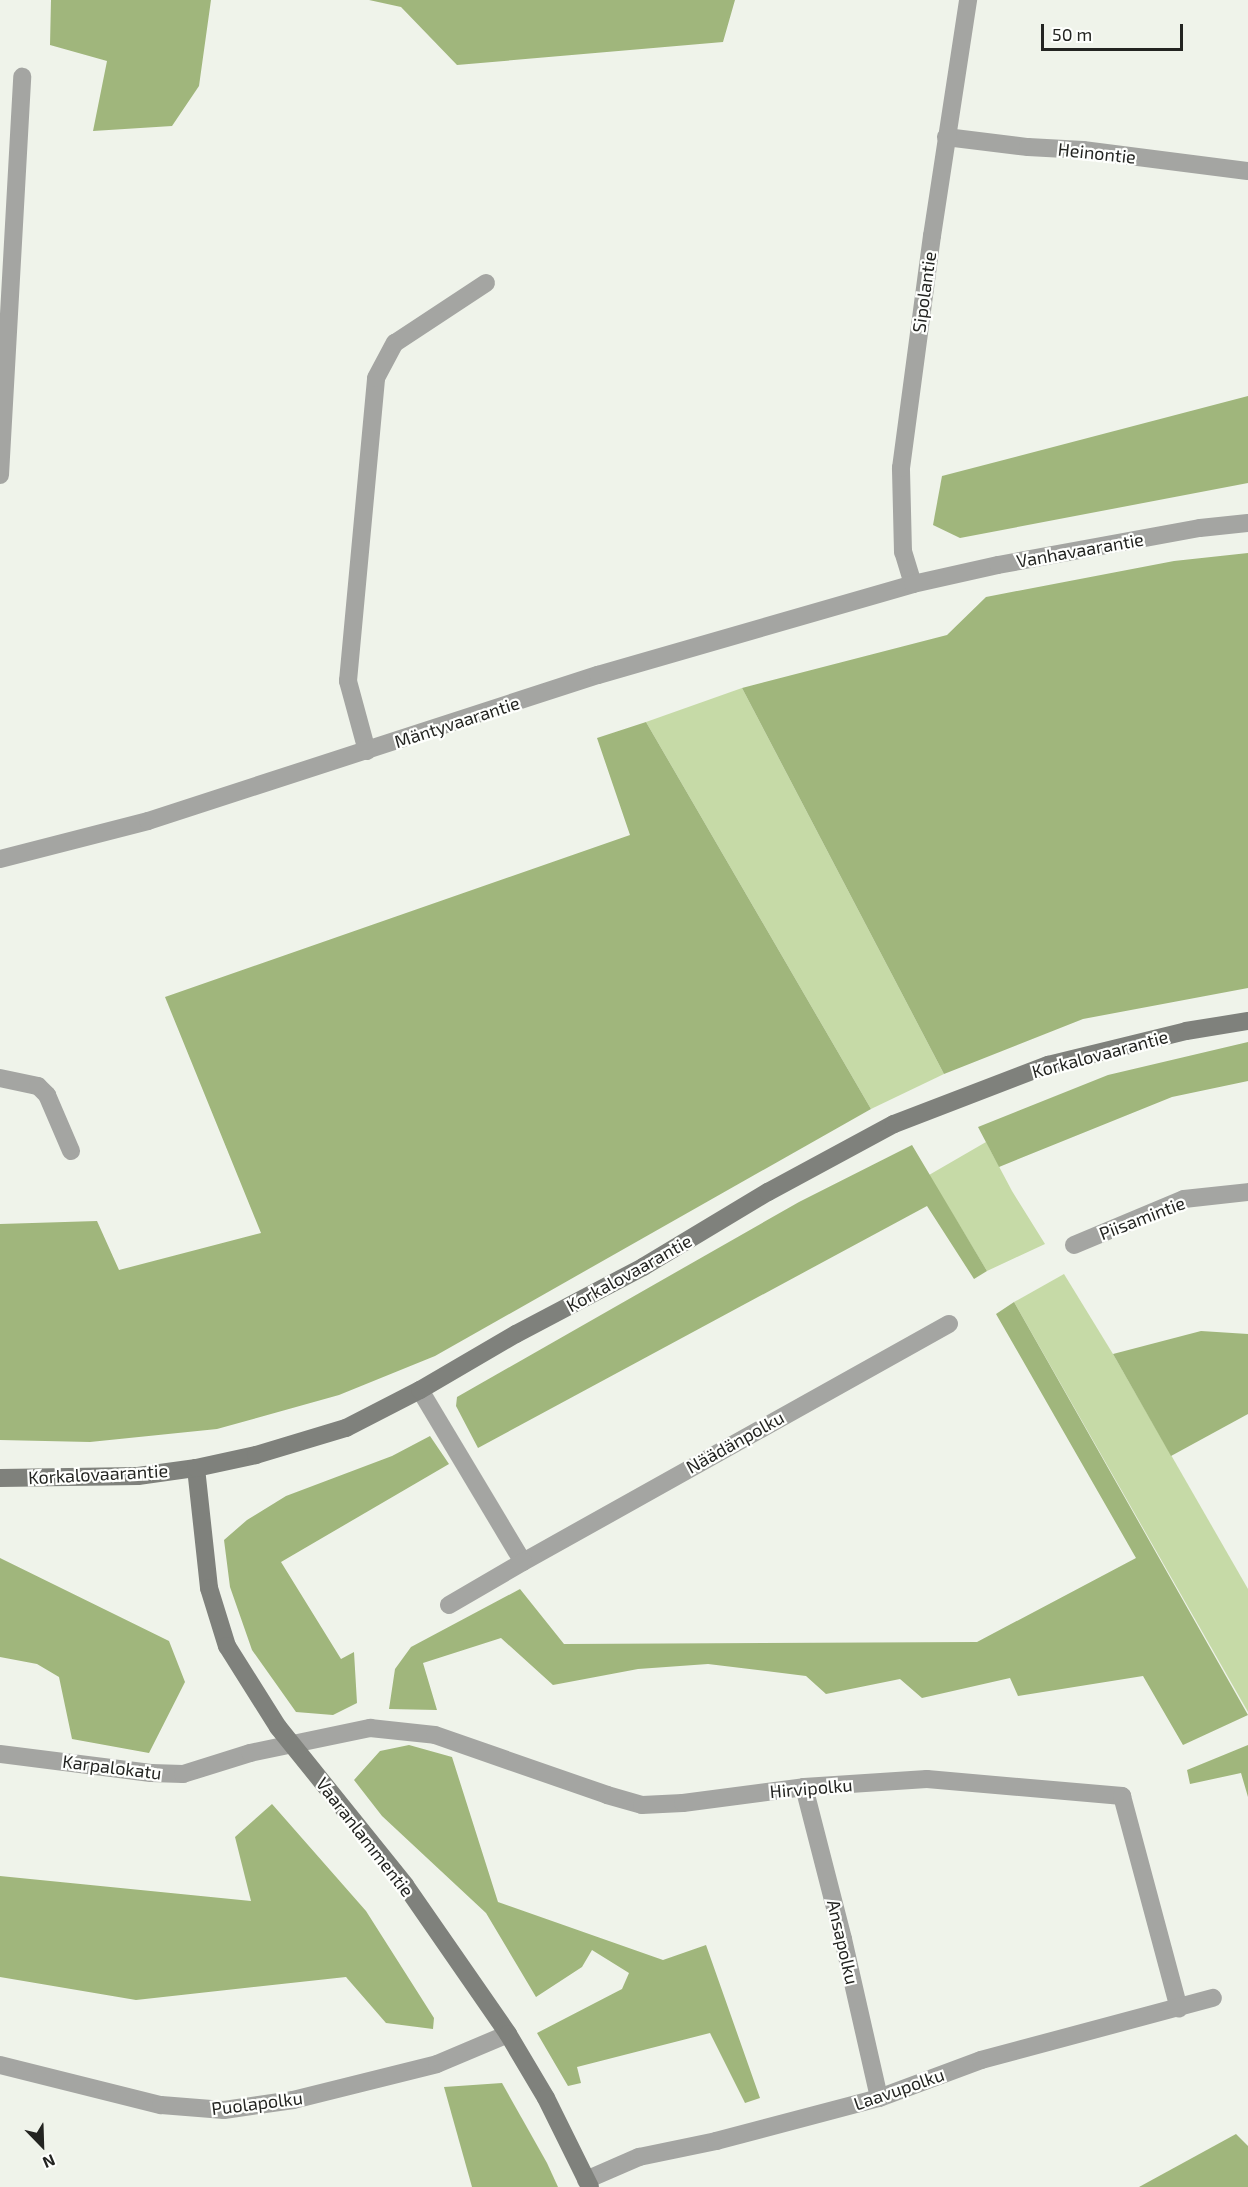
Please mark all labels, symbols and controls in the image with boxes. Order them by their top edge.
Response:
scale bar [1044,12,1186,50]
text: 50 m [1052,23,1092,45]
street label: Heinontie [1057,138,1137,168]
street label: Sipolantie [908,250,940,334]
street label: Vanhavaarantie [1015,528,1145,572]
street label: Mäntyvaarantie [392,692,522,752]
street label: Korkalovaarantie [1030,1025,1170,1083]
street label: Piisamintie [1096,1192,1188,1244]
street label: Korkalovaarantie [562,1230,696,1316]
street label: Näädänpolku [682,1406,788,1478]
street label: Korkalovaarantie [27,1460,169,1488]
street label: Karpalokatu [61,1750,163,1784]
street label: Vaaranlammentie [312,1773,418,1901]
street label: Hirvipolku [769,1774,853,1802]
street label: Ansapolku [823,1898,863,1986]
street label: Laavupolku [851,2063,947,2115]
street label: Puolapolku [210,2087,304,2119]
north arrow [12,2115,72,2175]
text: N [40,2151,58,2173]

